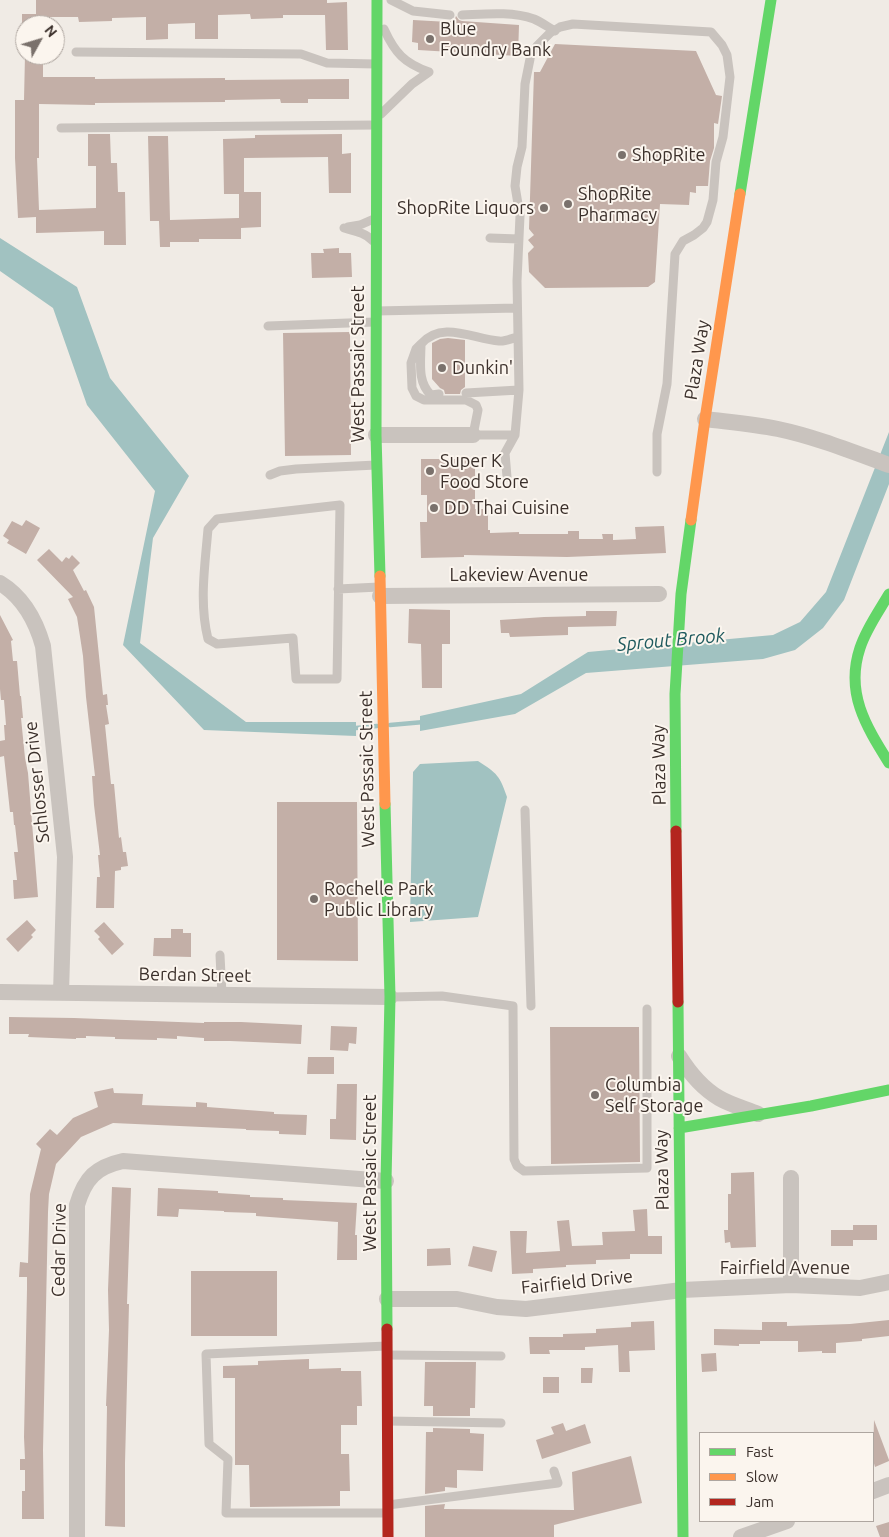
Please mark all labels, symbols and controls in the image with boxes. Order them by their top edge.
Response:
north arrow [15,15,65,65]
place label: Blue Foundry Bank [440,18,551,60]
text: N [41,22,60,40]
marker: Blue Foundry Bank [424,33,436,45]
place label: ShopRite [632,144,705,166]
marker: ShopRite [616,149,628,161]
place label: ShopRite Pharmacy [578,183,657,225]
place label: ShopRite Liquors [397,197,534,219]
marker: ShopRite Pharmacy [562,198,574,210]
marker: ShopRite Liquors [538,202,550,214]
street label: West Passaic Street [347,285,369,443]
street label: Plaza Way [680,319,714,401]
place label: Dunkin' [452,357,513,379]
marker: Dunkin' [436,362,448,374]
place label: Super K Food Store [440,450,529,492]
marker: Super K Food Store [424,465,436,477]
place label: DD Thai Cuisine [444,497,569,519]
marker: DD Thai Cuisine [428,502,440,514]
street label: Lakeview Avenue [450,564,588,586]
water label: Sprout Brook [616,624,726,656]
street label: West Passaic Street [355,690,379,848]
street label: Schlosser Drive [20,720,54,844]
street label: Plaza Way [647,725,671,805]
place label: Rochelle Park Public Library [324,878,434,921]
marker: Rochelle Park Public Library [308,893,320,905]
street label: Berdan Street [139,963,251,987]
place label: Columbia Self Storage [605,1074,703,1116]
marker: Columbia Self Storage [589,1089,601,1101]
street label: West Passaic Street [359,1094,381,1252]
street label: Plaza Way [650,1130,674,1210]
street label: Cedar Drive [47,1203,71,1297]
street label: Fairfield Avenue [720,1257,850,1279]
street label: Fairfield Drive [520,1265,634,1299]
legend [699,1432,874,1522]
text: Fast [746,1443,773,1460]
text: Slow [746,1468,778,1485]
text: Jam [746,1493,774,1510]

